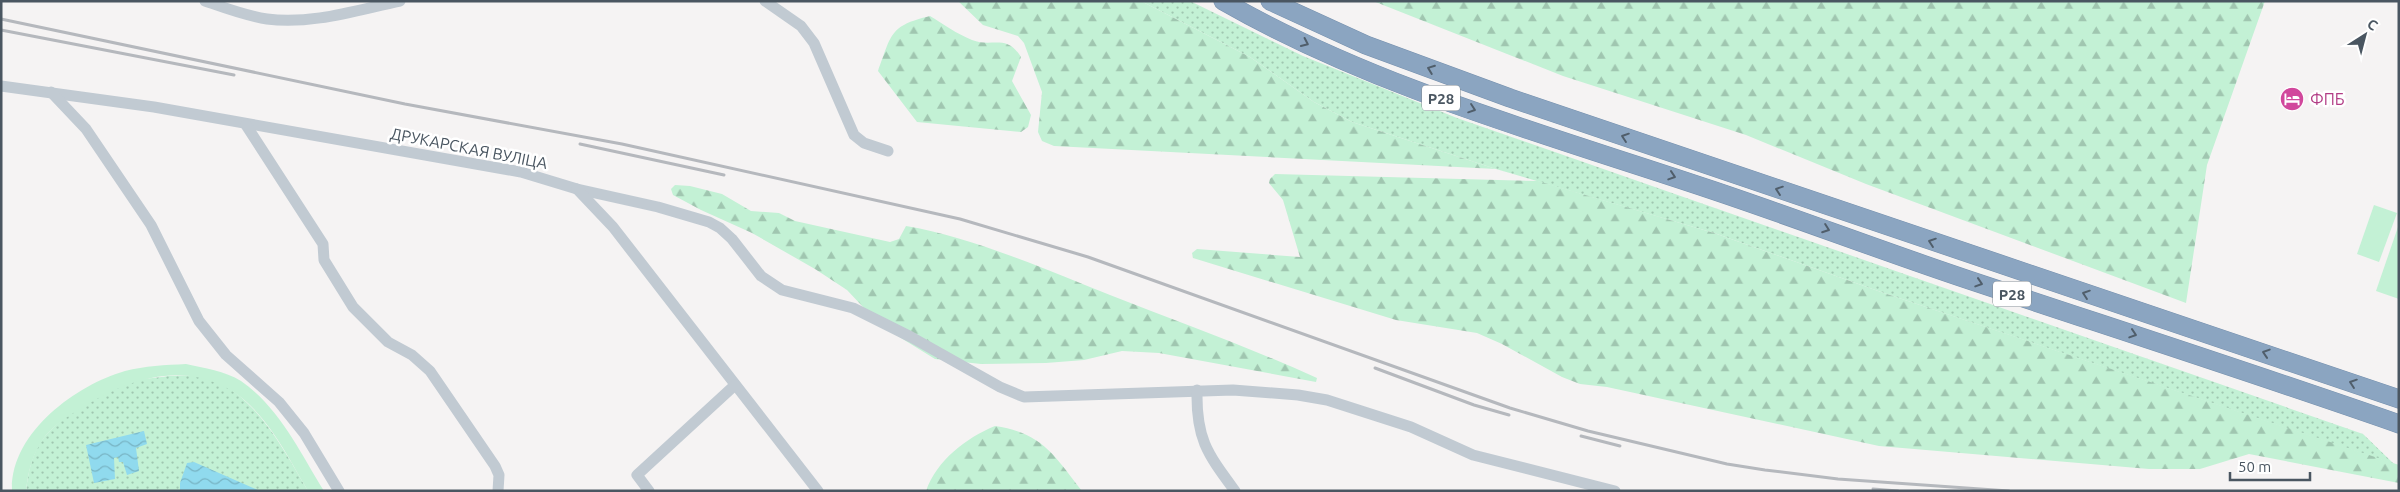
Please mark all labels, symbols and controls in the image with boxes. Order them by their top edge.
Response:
north arrow [2340,10,2390,60]
text: С [2364,15,2381,34]
one-way arrow [1300,37,1309,47]
one-way arrow [1428,65,1436,75]
road number: Р28 [1422,86,1460,110]
hotel icon: ФПБ [2279,86,2305,112]
place label: ФПБ [2310,90,2345,108]
one-way arrow [1467,104,1476,114]
street label: ДРУКАРСКАЯ ВУЛІЦА [389,124,550,172]
one-way arrow [1621,133,1630,143]
one-way arrow [1667,171,1676,181]
one-way arrow [1775,186,1784,196]
one-way arrow [1821,223,1830,233]
one-way arrow [1928,238,1937,248]
one-way arrow [1974,278,1983,288]
road number: Р28 [1993,282,2031,306]
one-way arrow [2082,290,2091,300]
one-way arrow [2129,328,2137,338]
one-way arrow [2263,349,2271,359]
one-way arrow [2349,379,2357,389]
scale bar [2230,450,2310,482]
text: 50 m [2238,458,2271,475]

